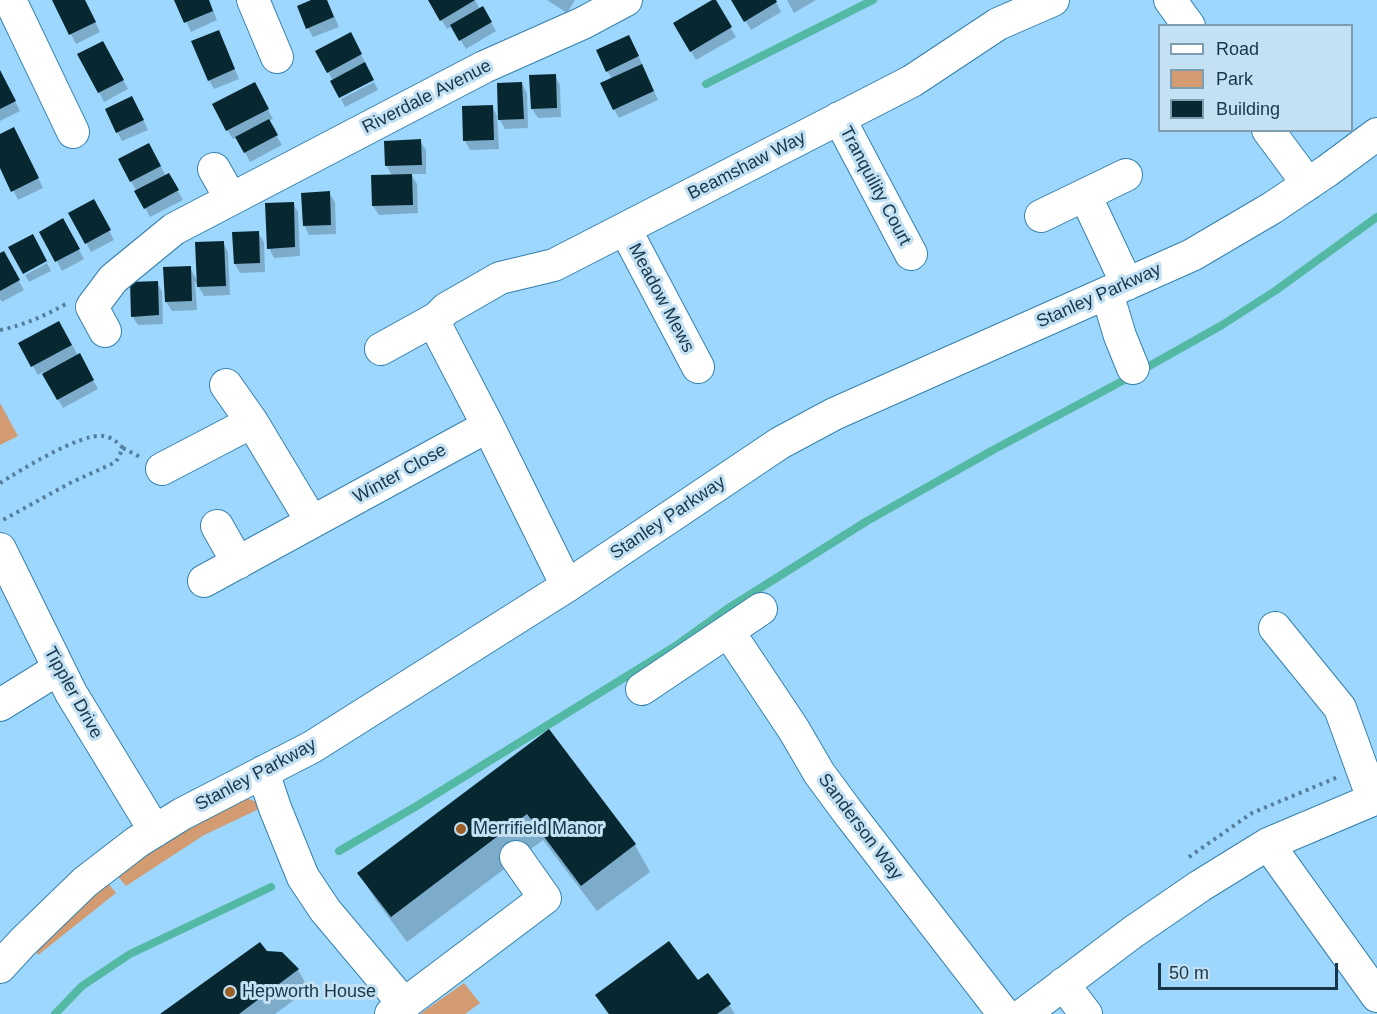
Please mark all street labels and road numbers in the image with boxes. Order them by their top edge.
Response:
street label: Riverdale Avenue [359,55,495,139]
street label: Tranquility Court [835,123,915,249]
street label: Beamshaw Way [684,127,810,205]
street label: Meadow Mews [623,240,699,356]
street label: Stanley Parkway [1033,259,1165,333]
street label: Winter Close [350,440,450,508]
street label: Stanley Parkway [606,472,730,564]
street label: Tippler Drive [39,643,107,743]
street label: Stanley Parkway [192,734,320,816]
street label: Sanderson Way [813,770,907,884]

